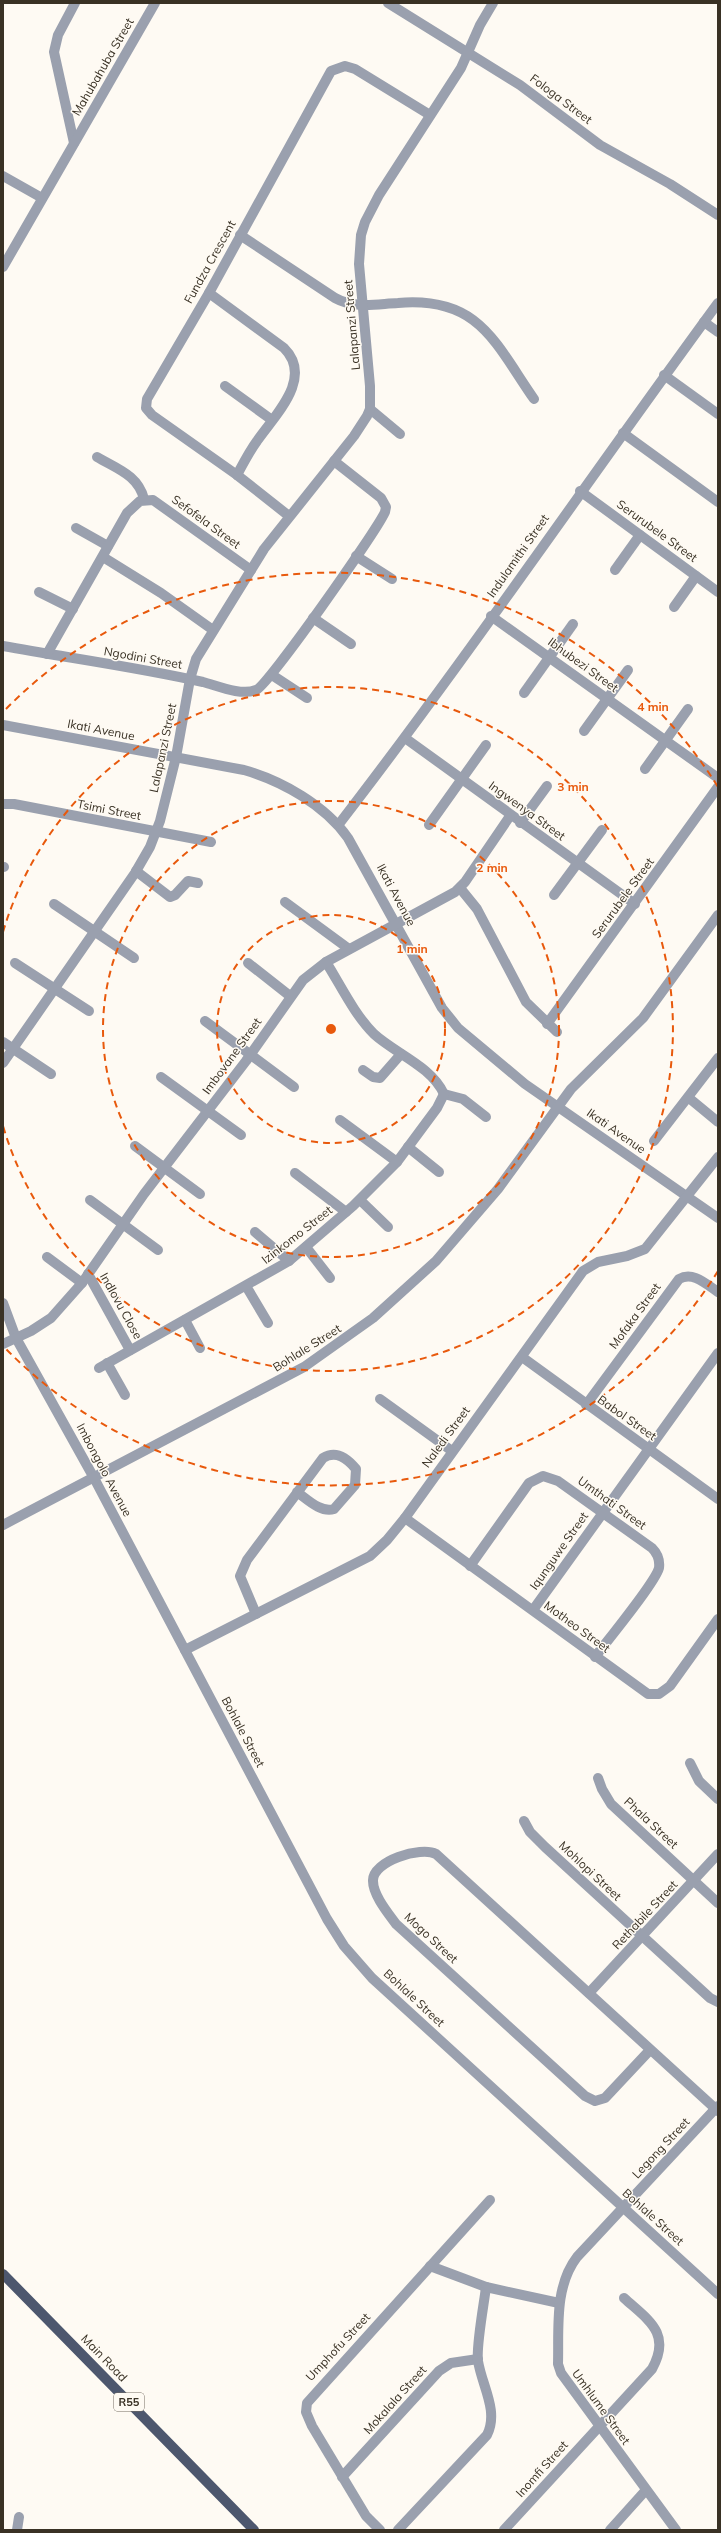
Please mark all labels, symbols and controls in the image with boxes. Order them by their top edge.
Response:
street label: Mahubahuba Street [68,15,137,118]
street label: Fologa Street [527,70,595,127]
street label: Fundza Crescent [181,218,239,306]
street label: Lalapanzi Street [340,279,363,371]
street label: Sefofela Street [169,492,244,552]
street label: Serurubele Street [614,496,701,565]
street label: Indulamithi Street [483,511,552,600]
street label: Ibhubezi Street [545,634,621,695]
street label: Ngodini Street [103,643,183,672]
text: 4 min [637,699,669,714]
street label: Lalapanzi Street [146,702,179,794]
street label: Ikati Avenue [66,716,136,743]
street label: Ingwenya Street [486,778,569,843]
text: 3 min [557,779,589,794]
street label: Tsimi Street [76,796,142,823]
street label: Serurubele Street [588,854,657,941]
text: 2 min [476,860,508,875]
street label: Ikati Avenue [374,861,419,928]
text: 1 min [396,941,428,956]
street label: Imbovane Street [199,1015,264,1097]
centre of rings [324,1022,338,1036]
street label: Ikati Avenue [584,1105,649,1156]
street label: Izinkomo Street [258,1202,335,1267]
street label: Indlovu Close [97,1270,146,1342]
street label: Mofaka Street [606,1280,664,1352]
street label: Bohlale Street [270,1321,344,1375]
street label: Babol Street [595,1392,660,1443]
street label: Naledi Street [418,1403,473,1470]
street label: Imbongolo Avenue [74,1421,135,1519]
street label: Umthati Street [575,1473,650,1533]
street label: Iqunguwe Street [526,1509,591,1593]
street label: Motheo Street [541,1598,613,1656]
street label: Bohlale Street [219,1694,268,1770]
street label: Phala Street [621,1794,681,1851]
street label: Mohlopi Street [556,1838,625,1903]
street label: Rethabile Street [609,1877,680,1952]
street label: Mogo Street [402,1909,461,1966]
street label: Bohlale Street [381,1966,448,2030]
street label: Legong Street [629,2114,693,2181]
street label: Bohlale Street [619,2185,687,2248]
street label: Umphofu Street [302,2310,373,2384]
street label: Main Road [78,2331,131,2384]
street label: Mokalala Street [360,2362,429,2437]
street label: Umhlume Street [569,2366,634,2447]
road number: R55 [114,2393,144,2411]
street label: Inomfi Street [512,2437,571,2500]

